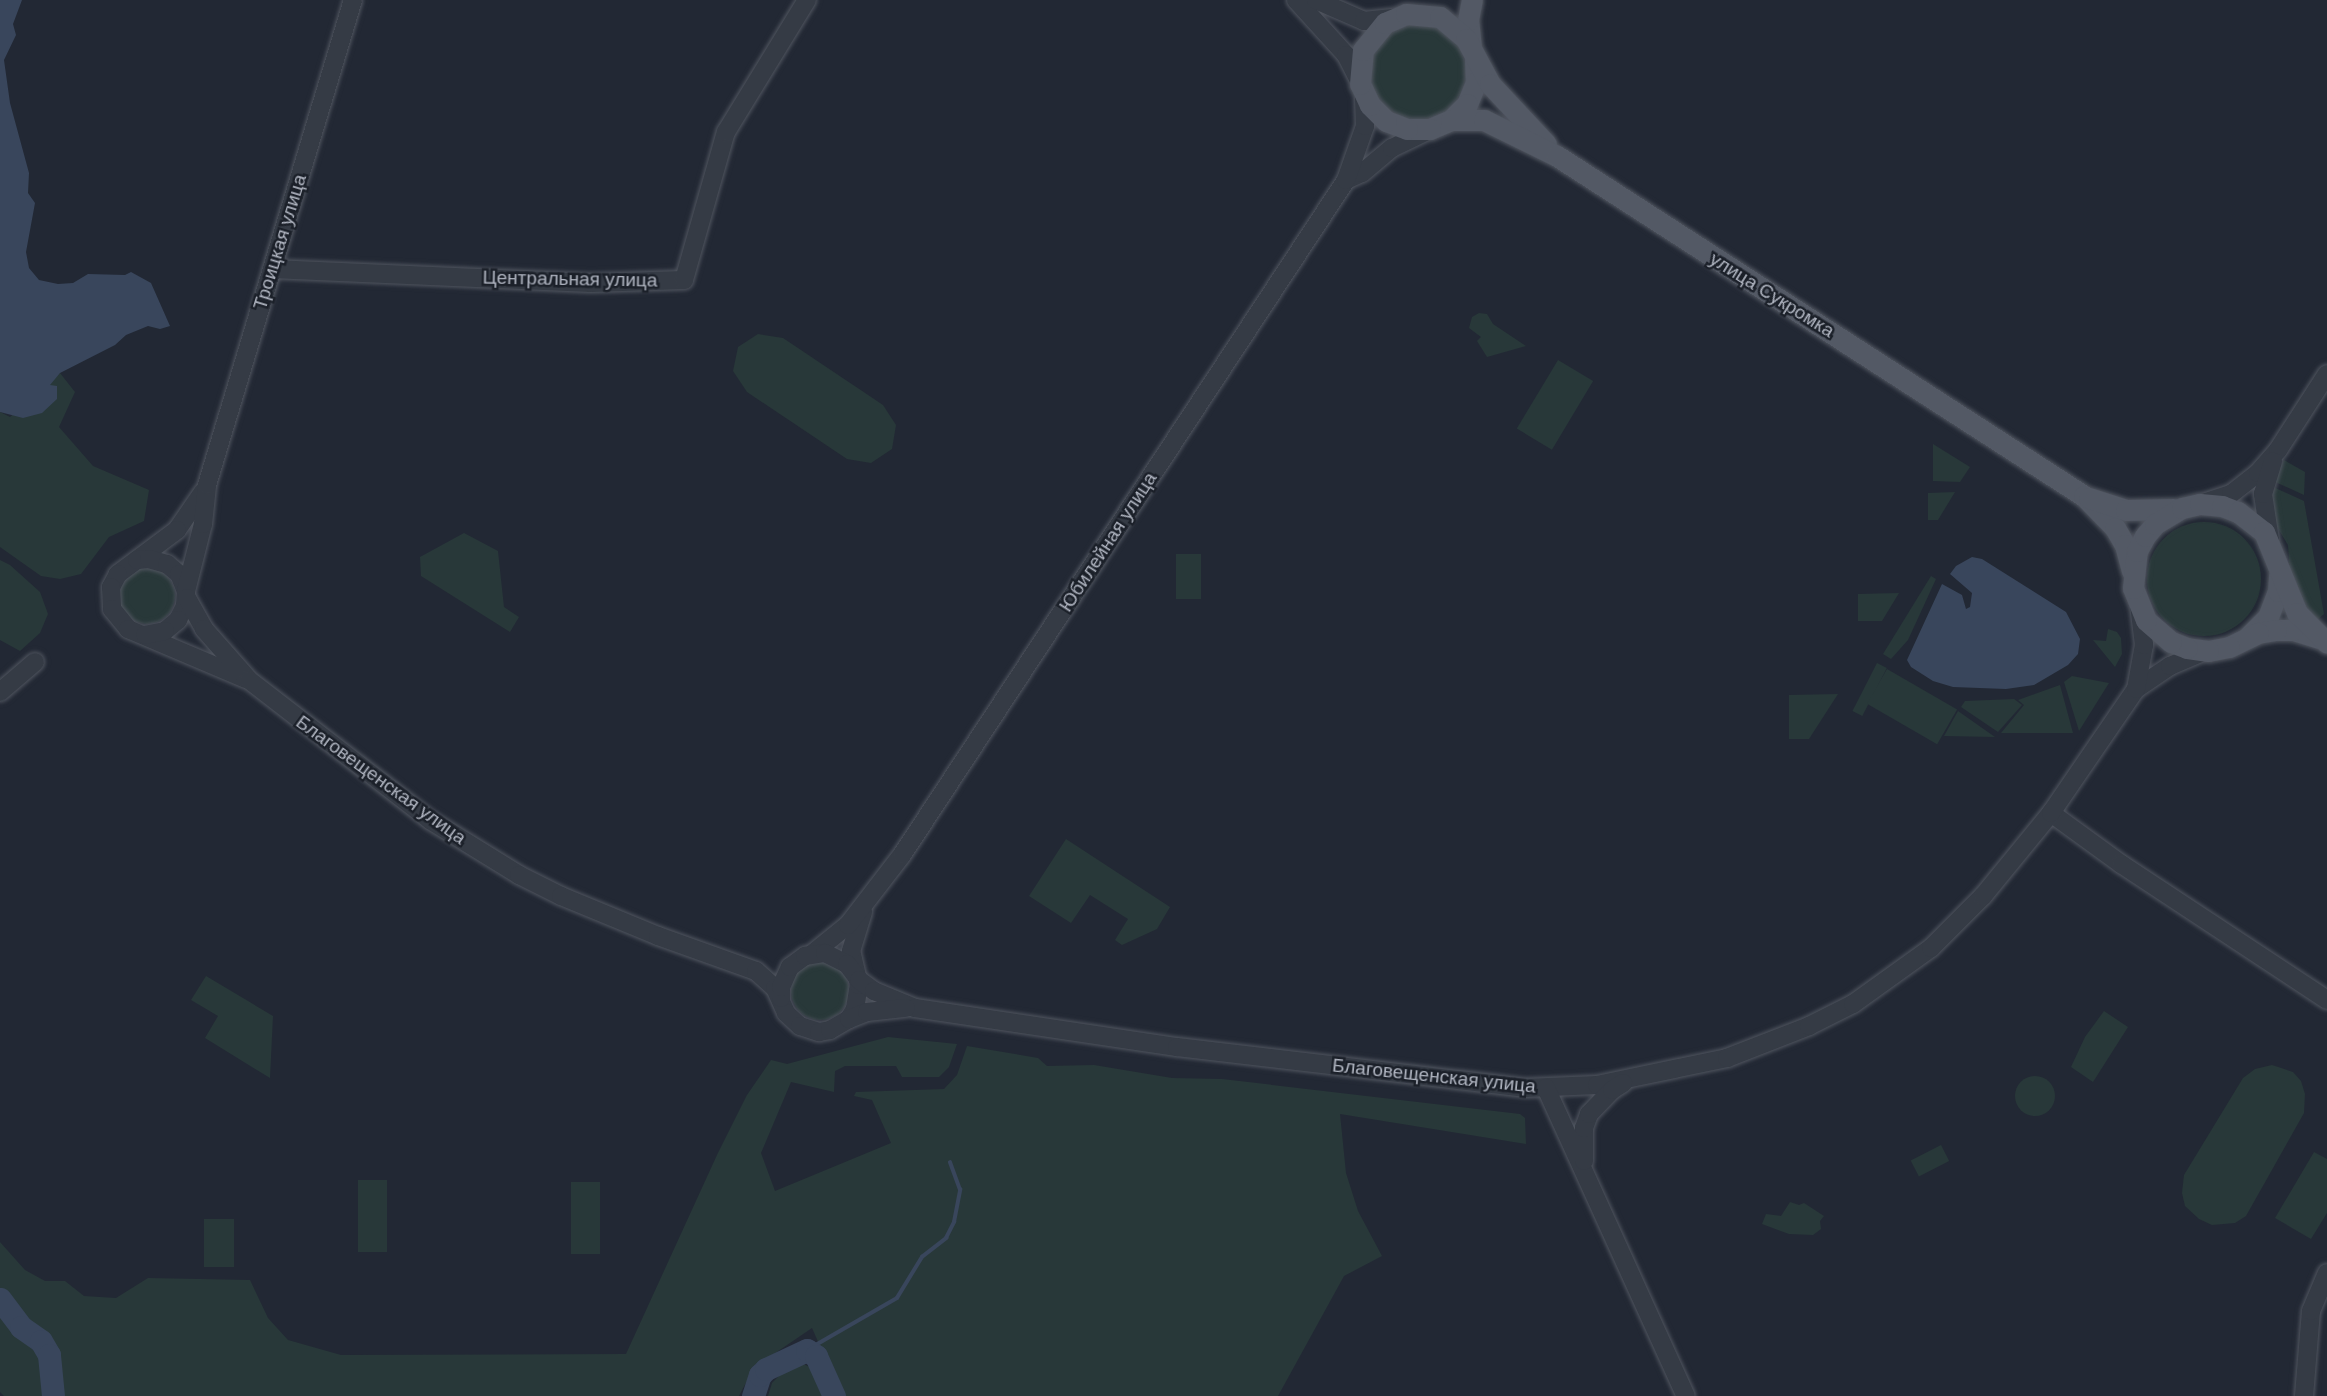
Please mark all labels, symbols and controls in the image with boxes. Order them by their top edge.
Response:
street label: Троицкая улица [249,172,311,312]
street label: улица Сукромка [1706,248,1838,342]
street label: Центральная улица [482,266,658,292]
street label: Юбилейная улица [1054,468,1162,616]
street label: Благовещенская улица [292,711,470,849]
street label: Благовещенская улица [1331,1054,1537,1098]

